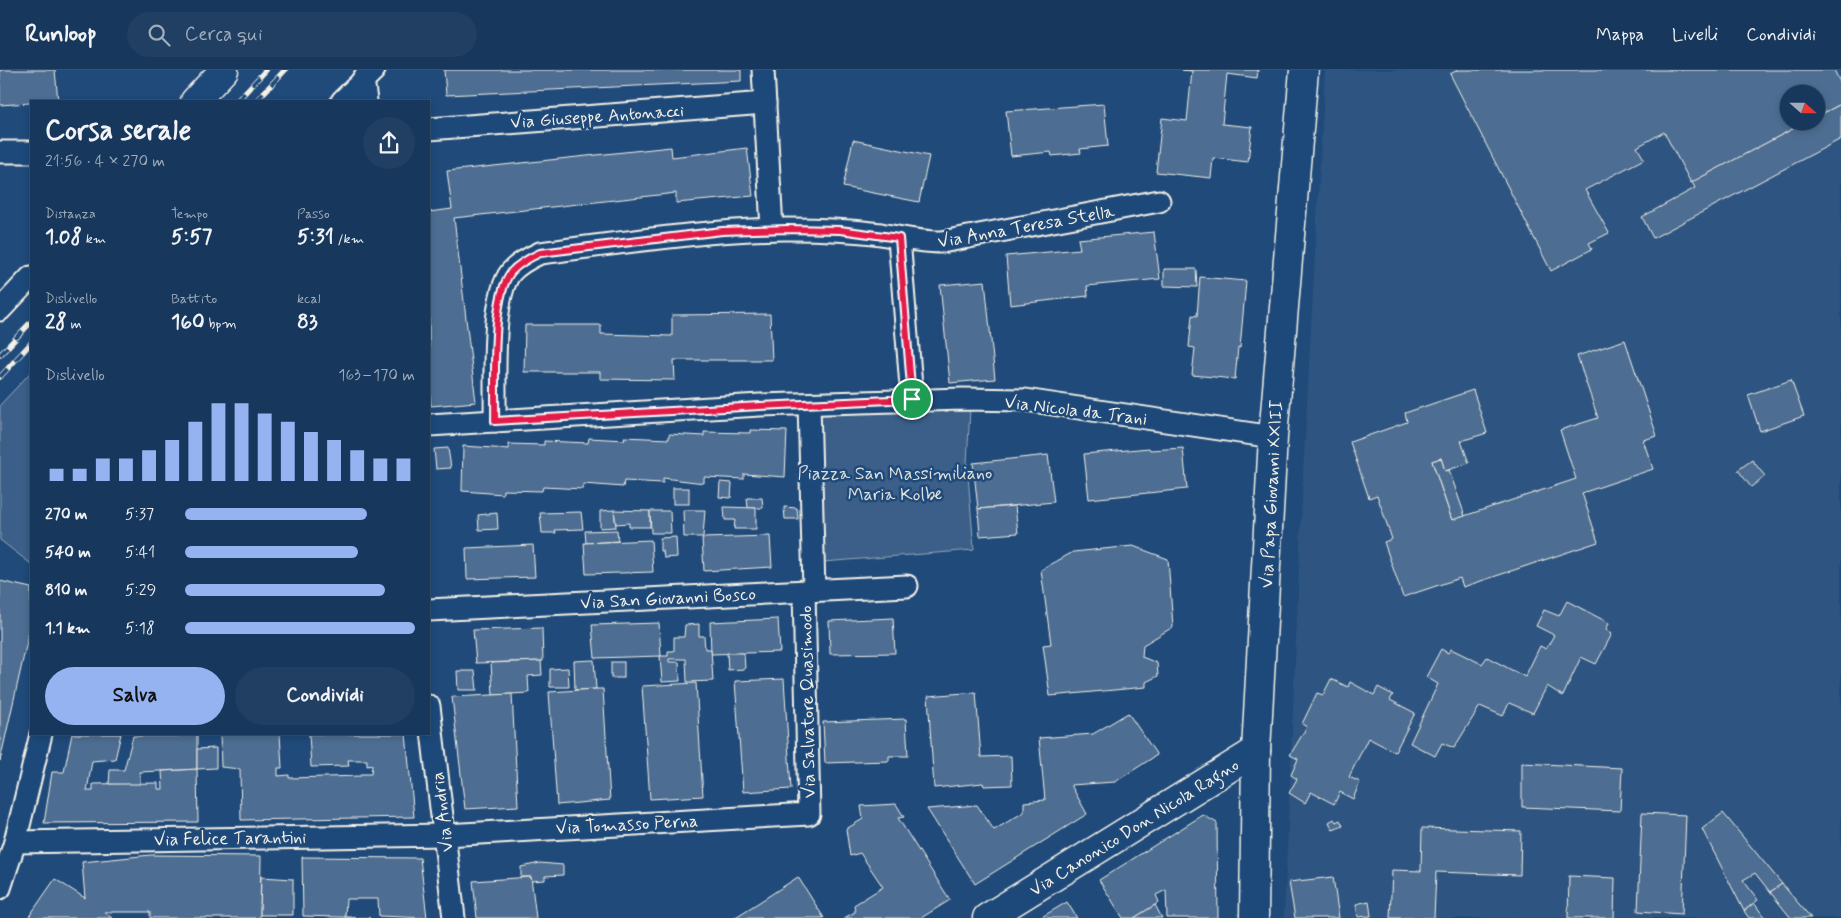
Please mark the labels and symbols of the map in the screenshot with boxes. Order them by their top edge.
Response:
north arrow [1780,85,1825,130]
street label: Via Giuseppe Antonacci [509,99,685,135]
street label: Via Anna Teresa Stella [936,200,1117,254]
pin [891,378,933,420]
street label: Via Nicola da Trani [1003,390,1149,432]
street label: Via Papa Giovanni XXIII [1255,399,1289,589]
park label: Piazza San Massimiliano Maria Kolbe [798,462,992,507]
street label: Via San Giovanni Bosco [580,582,756,616]
street label: Via Salvatore Quasimodo [794,605,822,799]
street label: Via Canonico Don Nicola Ragno [1025,753,1245,904]
street label: Via Andria [426,770,460,853]
street label: Via Tomasso Perna [555,809,699,841]
street label: Via Felice Tarantini [154,826,306,852]

